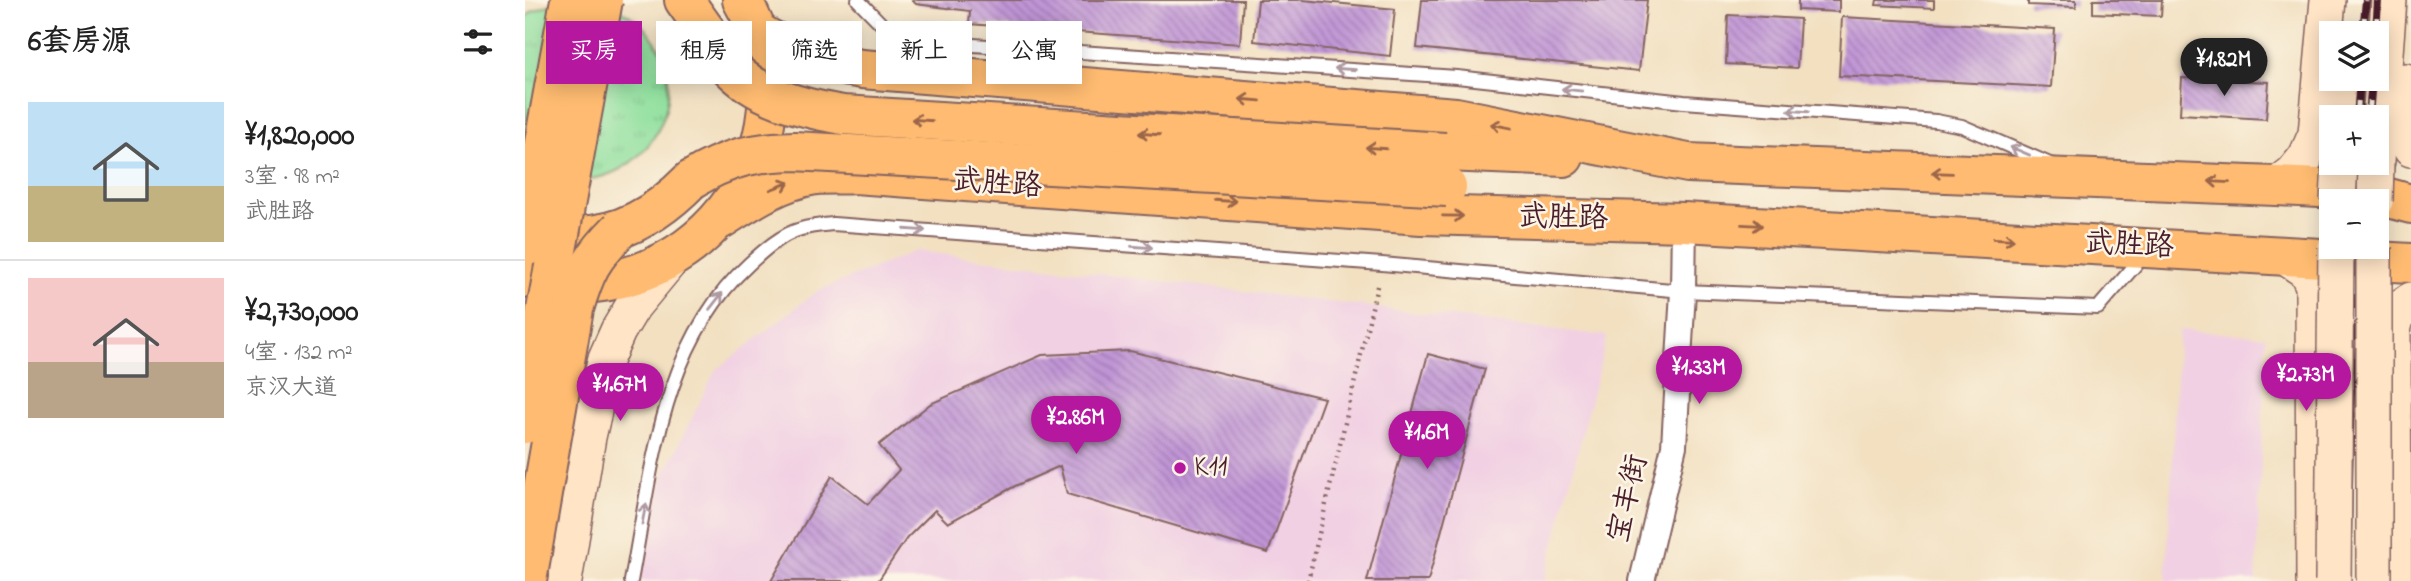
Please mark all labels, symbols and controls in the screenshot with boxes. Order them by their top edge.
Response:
text: 6套房源 [28,21,131,65]
chip: 买房 [546,21,642,84]
chip: 租房 [656,21,752,84]
chip: 筛选 [766,21,862,84]
chip: 新上 [876,21,972,84]
chip: 公寓 [986,21,1082,84]
map controls [2319,21,2389,259]
button: layers [2319,21,2389,91]
icon: filters [459,23,497,61]
pin: ¥1.82M [2167,38,2281,98]
text: ¥1.82M [2197,44,2252,77]
one-way arrow [1335,62,1357,75]
one-way arrow [1561,83,1584,96]
one-way arrow [1240,93,1262,106]
one-way arrow [1788,104,1810,117]
button: + [2319,105,2389,175]
one-way arrow [911,113,934,126]
text: ¥1,820,000 [245,115,355,159]
one-way arrow [1490,118,1513,132]
one-way arrow [1139,127,1161,140]
icon: home [84,130,168,214]
one-way arrow [1366,141,1388,154]
one-way arrow [2009,144,2031,157]
street label: 武胜路 [951,160,1043,210]
text: 3室 · 98 m² [245,161,340,194]
one-way arrow [1931,166,1954,179]
one-way arrow [2207,176,2230,189]
one-way arrow [769,179,791,192]
button: − [2319,189,2389,259]
one-way arrow [1214,195,1236,208]
text: 武胜路 [245,196,314,229]
street label: 武胜路 [1518,196,1608,242]
one-way arrow [1441,209,1464,223]
one-way arrow [1741,219,1764,232]
street label: 武胜路 [2083,222,2175,270]
one-way arrow [903,224,926,237]
one-way arrow [1992,233,2015,246]
one-way arrow [1130,240,1153,253]
text: ¥2,730,000 [245,291,359,335]
one-way arrow [708,292,723,310]
icon: home [84,306,168,390]
text: 4室 · 132 m² [245,337,353,370]
pin: ¥1.33M [1642,346,1756,406]
text: ¥1.33M [1672,352,1726,385]
pin: ¥2.73M [2249,354,2363,413]
text: ¥2.73M [2277,359,2335,392]
pin: ¥1.67M [563,364,677,423]
text: ¥1.67M [593,369,647,402]
text: 京汉大道 [245,372,337,405]
pin: ¥2.86M [1019,396,1133,456]
text: ¥2.86M [1047,402,1105,435]
pin: ¥1.6M [1378,412,1476,471]
text: ¥1.6M [1404,417,1450,450]
place label: K11 [1194,446,1228,490]
street label: 宝丰街 [1597,450,1661,548]
marker: K11 [1172,460,1188,476]
one-way arrow [637,503,651,526]

